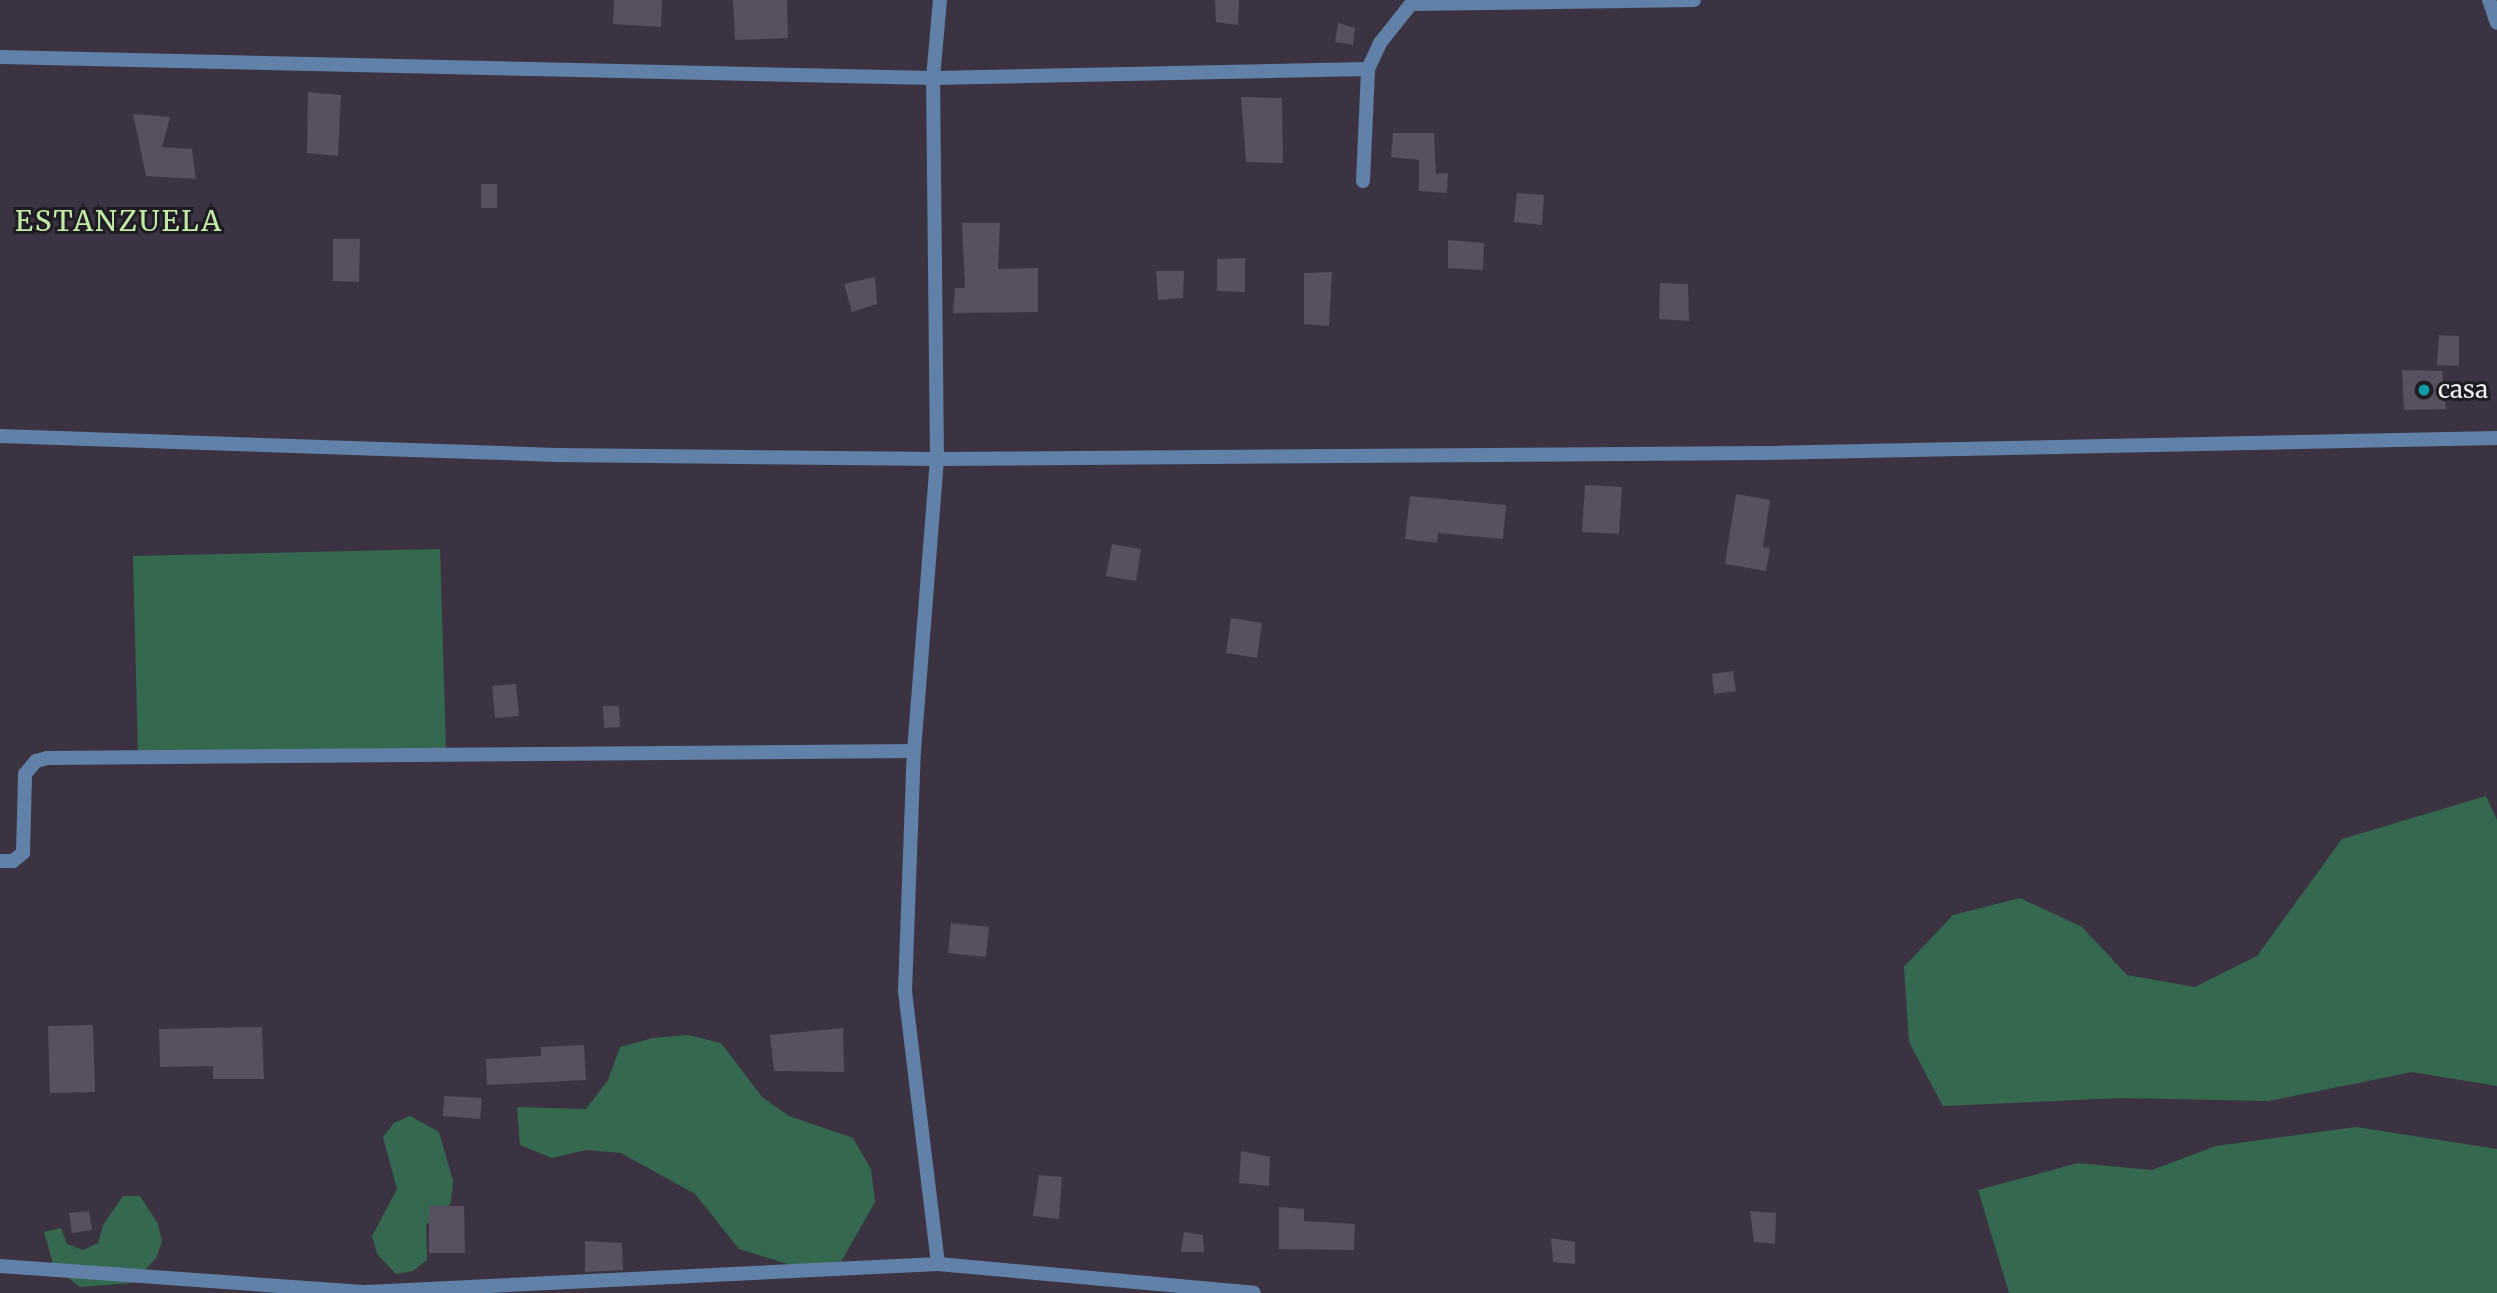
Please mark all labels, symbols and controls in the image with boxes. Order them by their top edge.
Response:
district label: ESTANZUELA [16,204,222,238]
place label: casa [2438,376,2488,404]
marker: casa [2416,382,2432,398]

